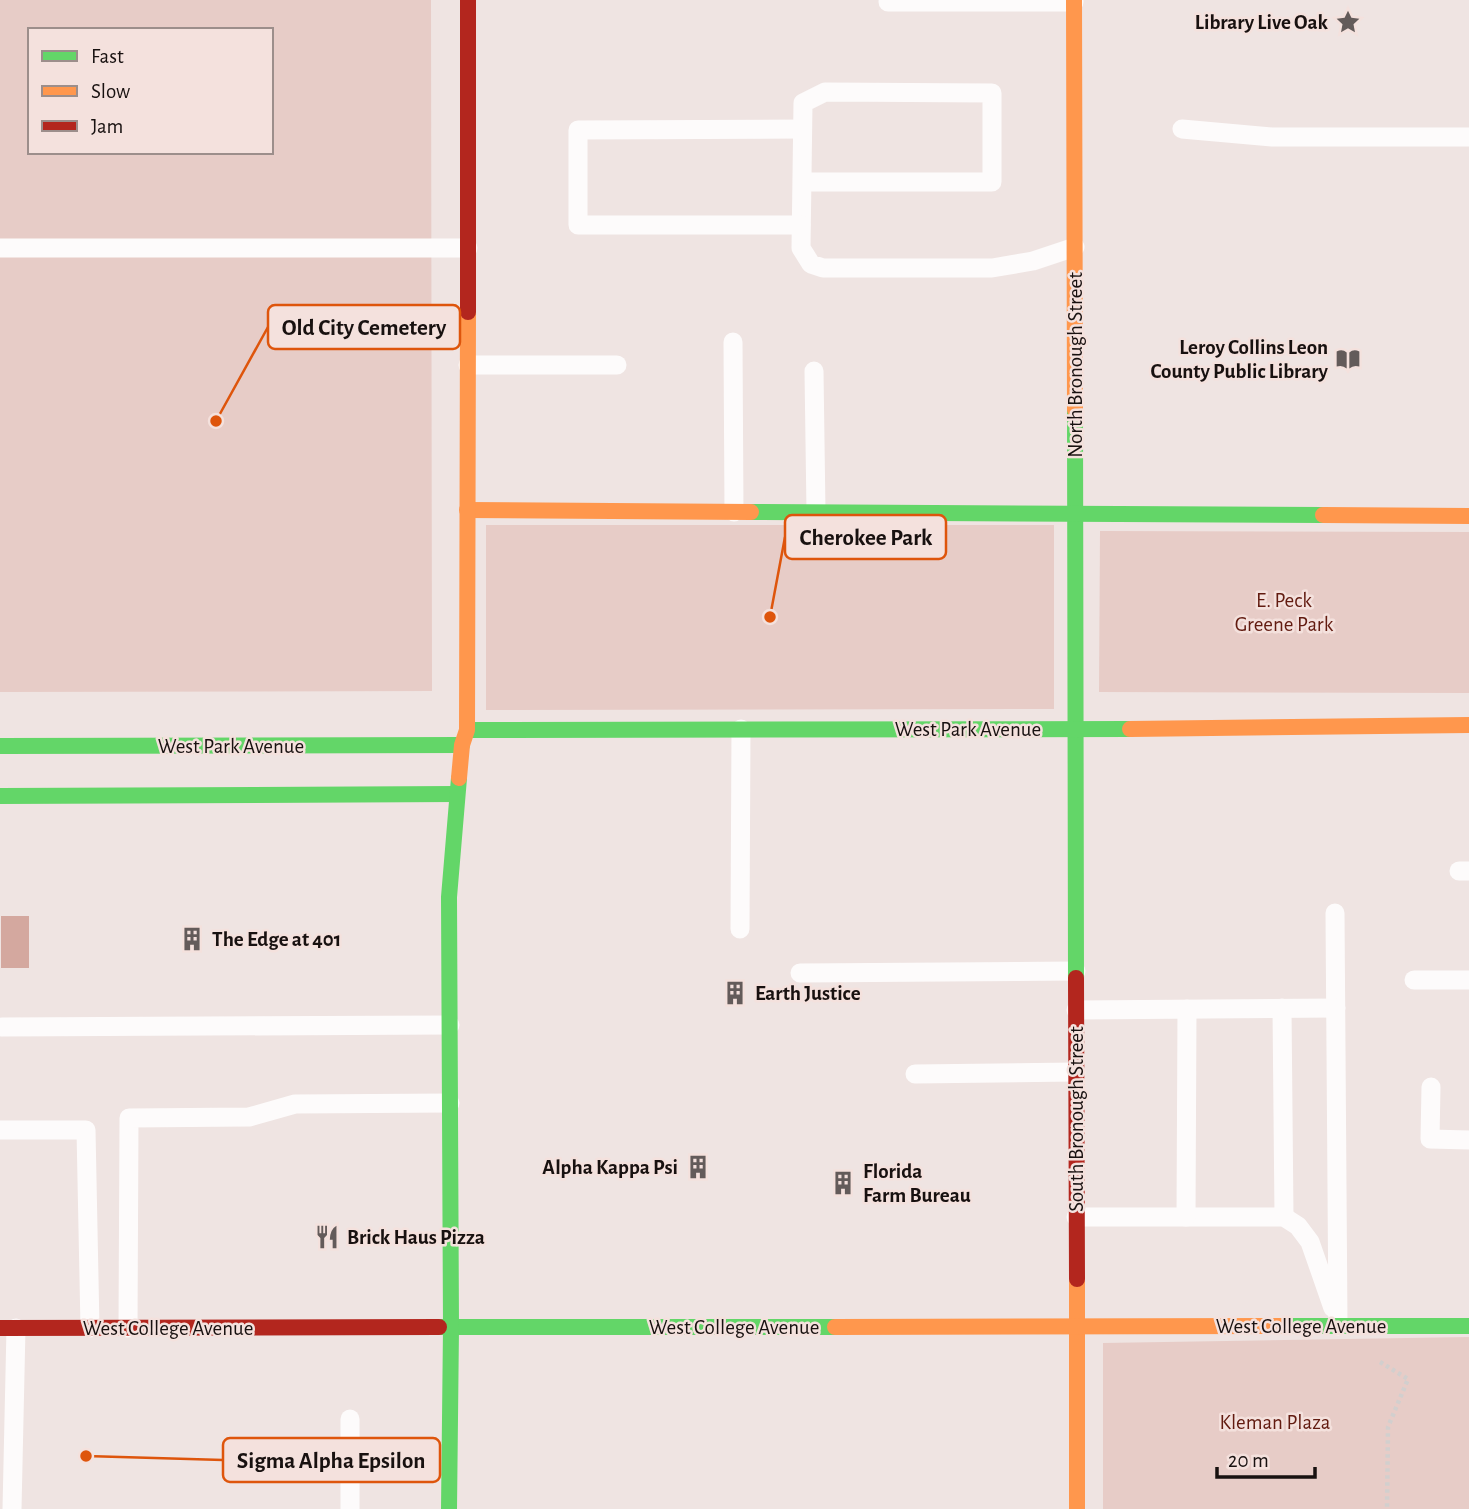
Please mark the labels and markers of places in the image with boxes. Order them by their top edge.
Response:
place icon: Library Live Oak [1334,8,1362,36]
place label: Library Live Oak [1195,12,1329,33]
callout: Old City Cemetery [268,305,460,349]
place label: Leroy Collins Leon County Public Library [1151,337,1329,382]
library icon: Leroy Collins Leon County Public Library [1334,345,1362,373]
callout: Cherokee Park [785,515,946,559]
building icon: The Edge at 401 [178,925,206,953]
place label: The Edge at 401 [212,929,341,950]
building icon: Earth Justice [721,979,749,1007]
place label: Earth Justice [755,983,861,1004]
building icon: Alpha Kappa Psi [684,1153,712,1181]
place label: Alpha Kappa Psi [542,1157,678,1178]
place label: Florida Farm Bureau [863,1161,971,1206]
building icon: Florida Farm Bureau [829,1169,857,1197]
restaurant icon: Brick Haus Pizza [313,1223,341,1251]
place label: Brick Haus Pizza [347,1227,485,1248]
callout: Sigma Alpha Epsilon [223,1438,440,1482]

